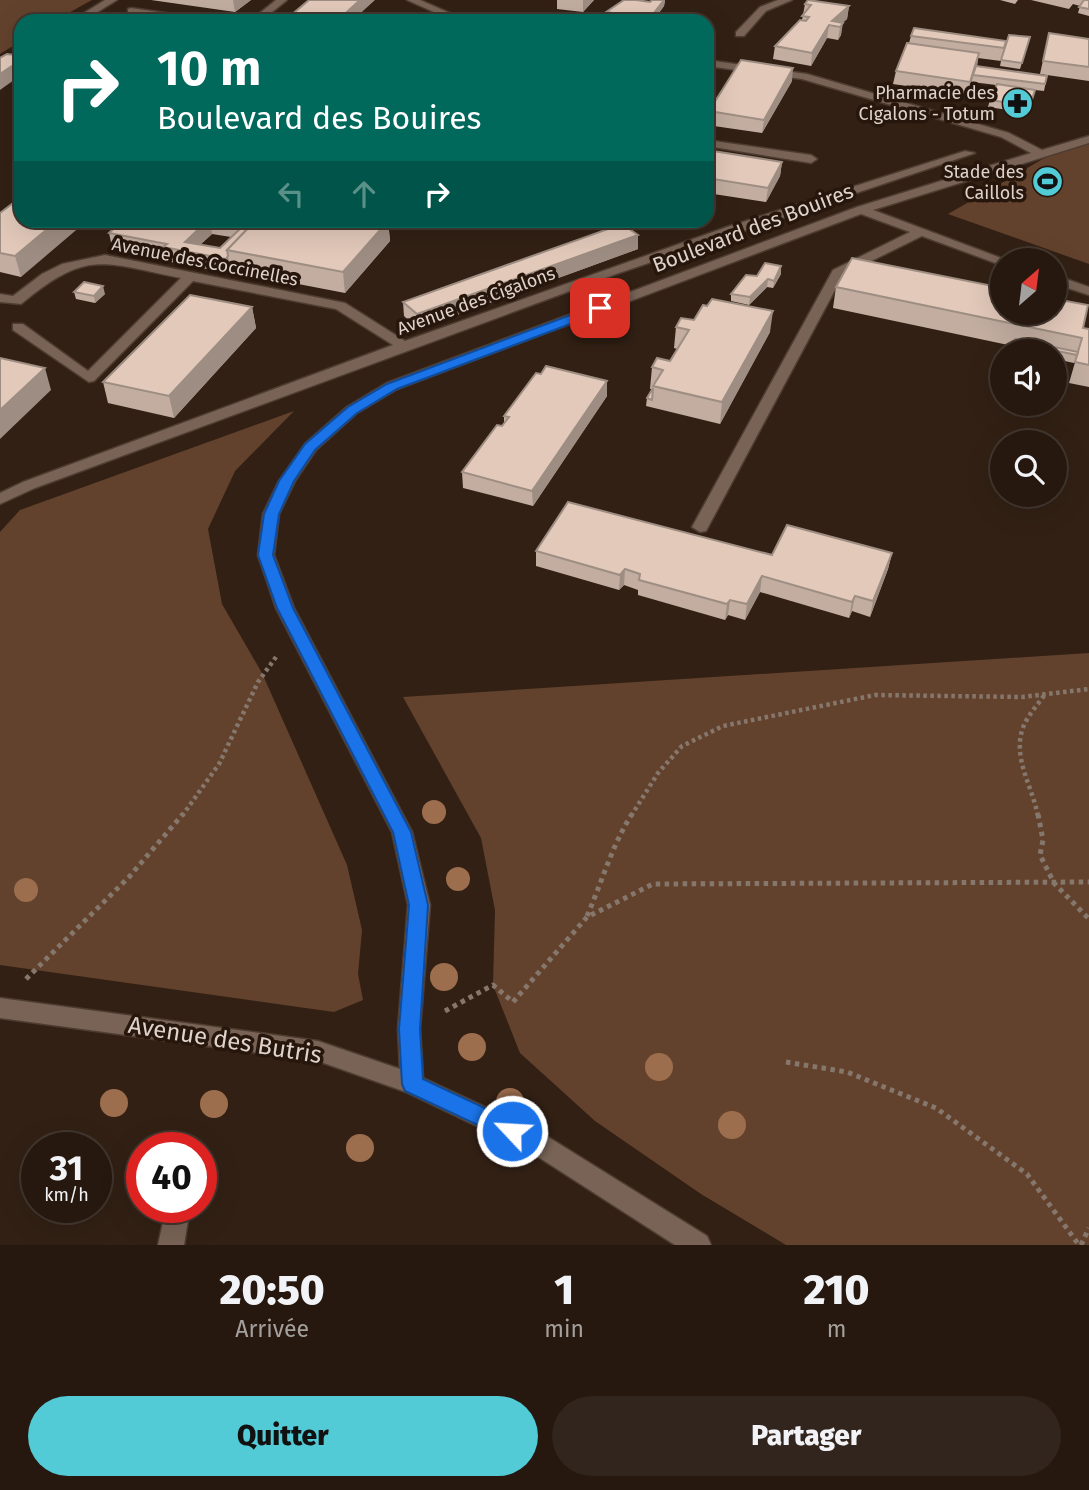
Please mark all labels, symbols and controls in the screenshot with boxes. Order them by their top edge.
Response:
text: 10 m [157,39,261,98]
icon: right [42,42,133,133]
place label: Pharmacie des Cigalons - Totum [859,82,995,125]
pharmacy icon: Pharmacie des Cigalons - Totum [1001,86,1035,120]
text: Boulevard des Bouires [157,99,482,137]
place label: Stade des Caillols [944,161,1024,204]
sports icon: Stade des Caillols [1030,165,1064,199]
icon: left [272,175,310,213]
icon: ahead [345,175,383,213]
icon: right [418,175,456,213]
street label: Boulevard des Bouires [649,178,857,278]
street label: Avenue des Coccinelles [110,233,300,291]
north arrow [990,248,1068,326]
map controls [990,248,1067,507]
street label: Avenue des Cigalons [394,262,558,340]
pin [570,278,630,338]
icon: arrive [581,289,619,327]
button: sound [990,339,1067,416]
button: search [990,430,1067,507]
street label: Avenue des Butris [126,1011,324,1069]
position arrow [475,1094,549,1168]
speed limit sign: 40 [126,1132,217,1223]
text: 31 [50,1147,83,1189]
text: km/h [44,1184,89,1206]
text: 20:50 [220,1265,325,1315]
text: 1 [554,1265,574,1315]
text: 210 [804,1265,869,1315]
text: Arrivée [235,1315,309,1343]
text: min [544,1315,584,1343]
text: m [827,1315,846,1343]
button: Quitter [28,1396,538,1476]
button: Partager [552,1396,1061,1476]

